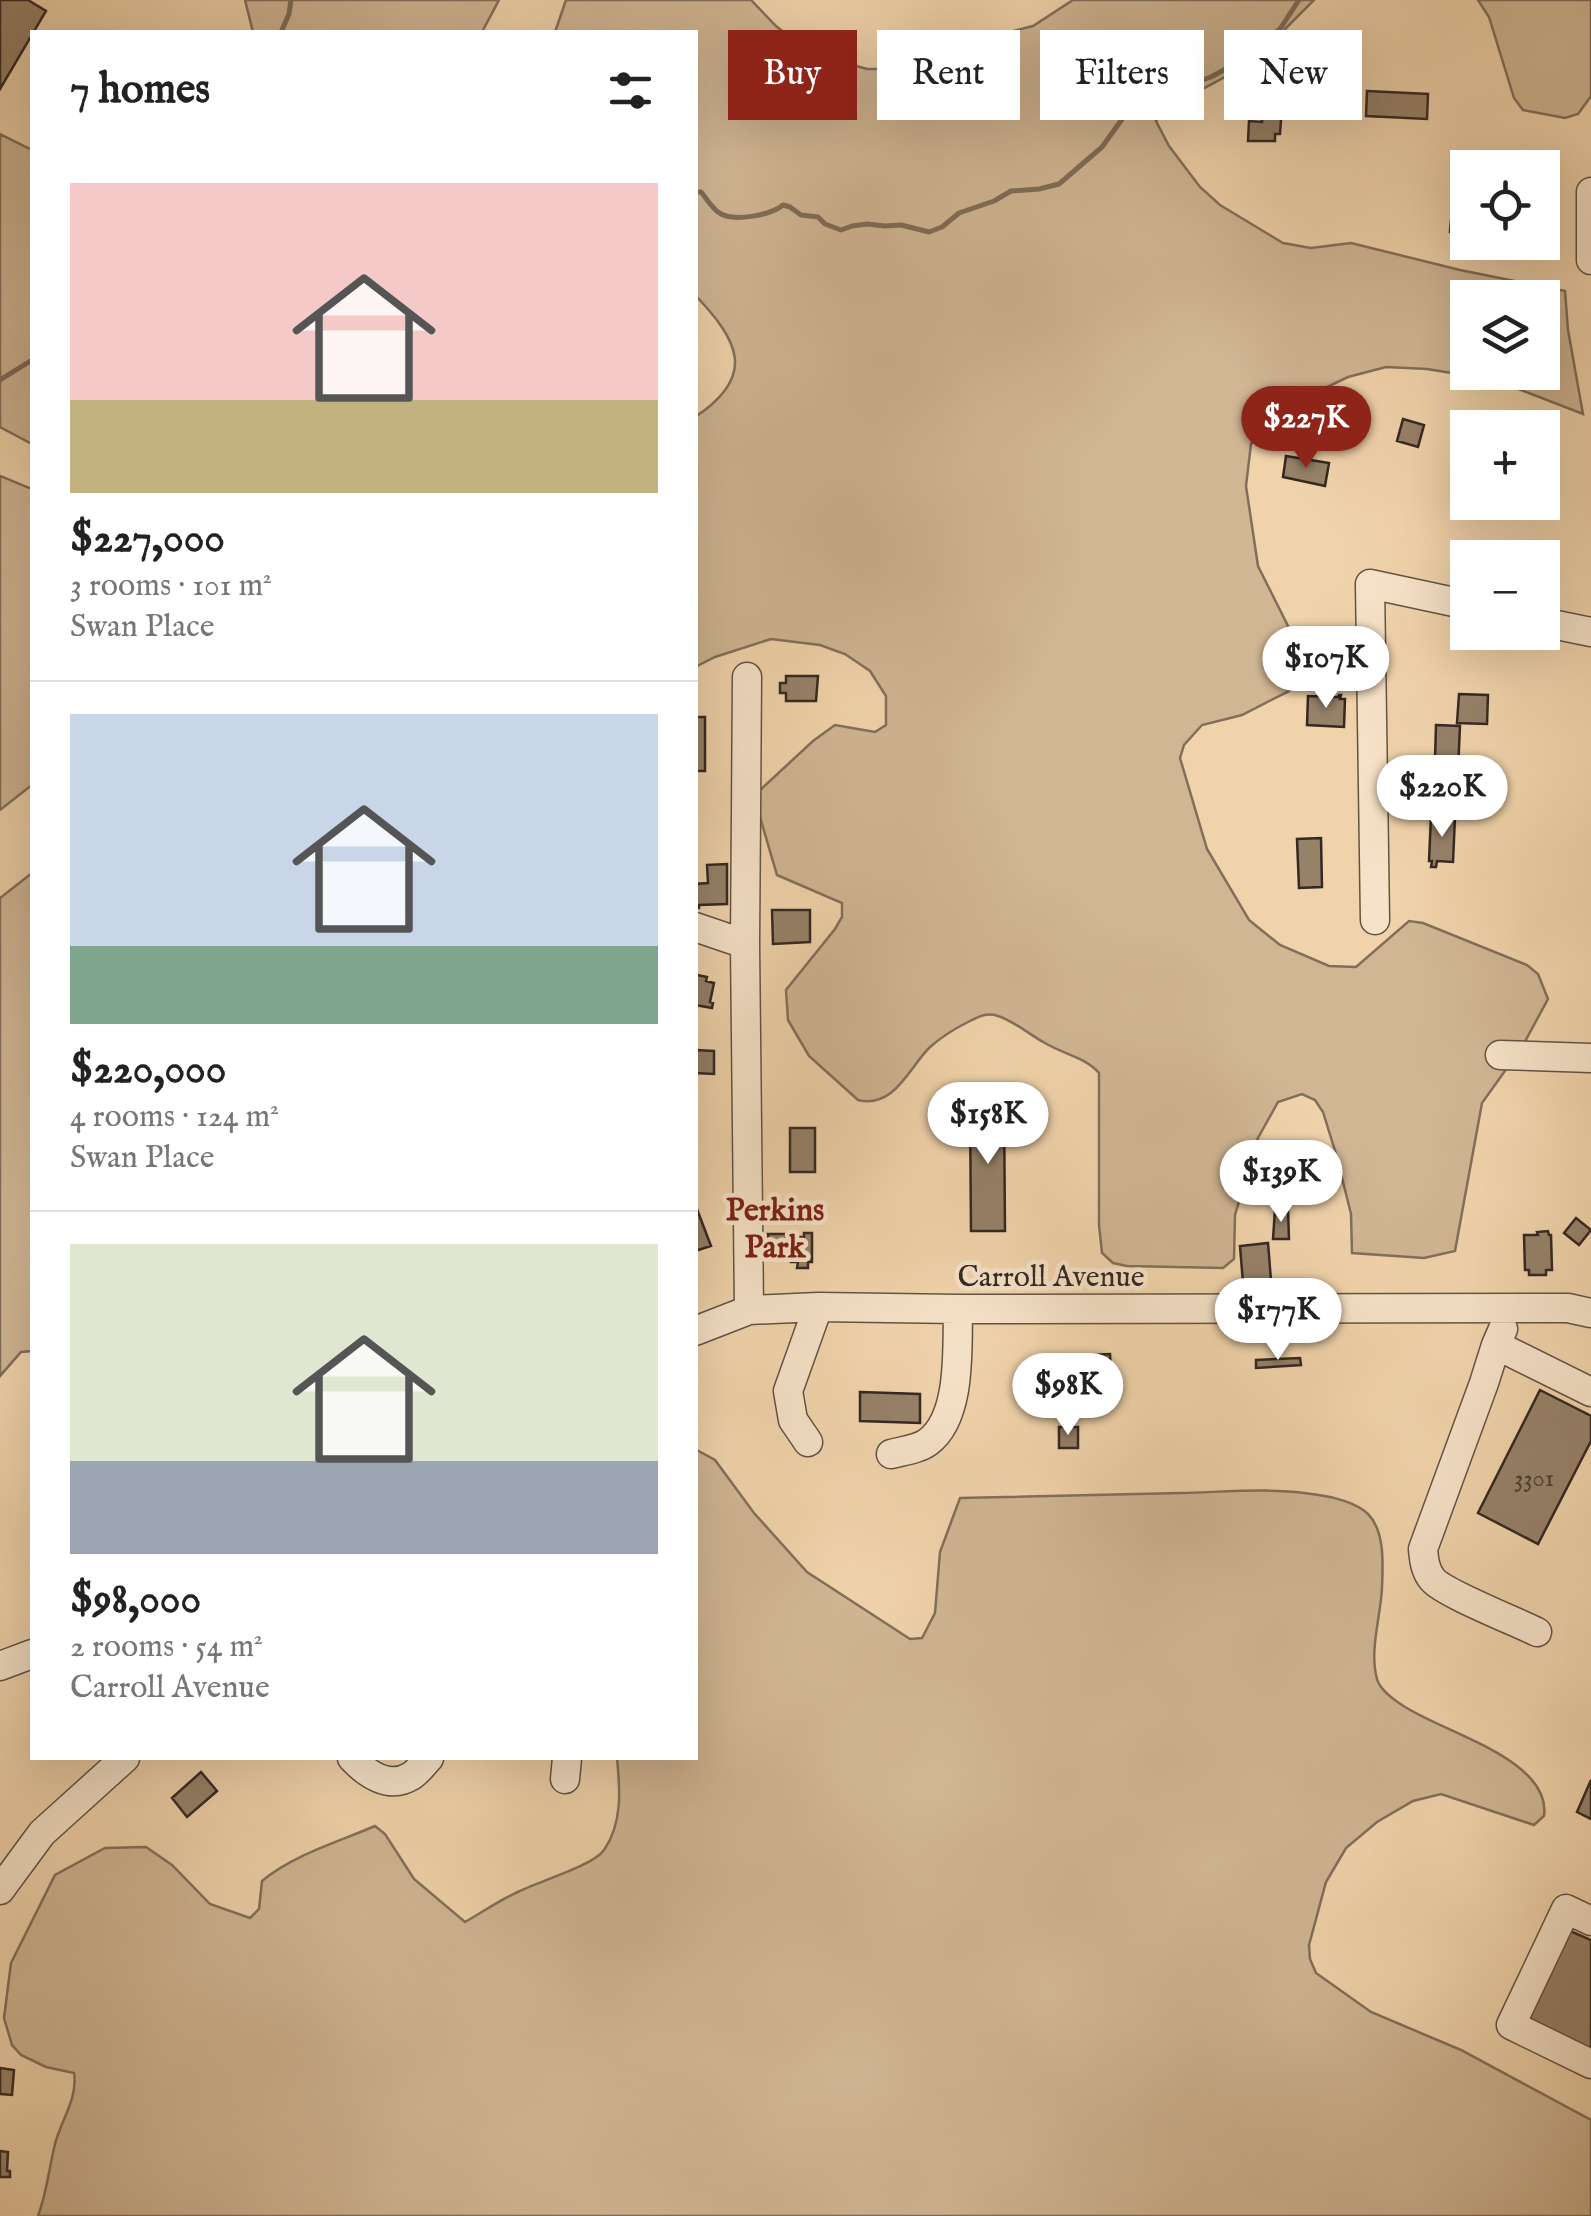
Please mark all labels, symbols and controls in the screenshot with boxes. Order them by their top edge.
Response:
chip: Buy [728,30,857,120]
chip: Rent [877,30,1020,120]
chip: Filters [1040,30,1204,120]
chip: New [1224,30,1362,120]
icon: filters [603,63,658,118]
text: 7 homes [70,64,210,117]
map controls [1450,150,1560,650]
button: locate [1450,150,1560,260]
icon: home [274,248,454,428]
button: layers [1450,280,1560,390]
pin: $227K [1236,386,1376,471]
text: $227K [1263,398,1349,439]
button: + [1450,410,1560,520]
text: $227,000 [70,513,225,566]
button: − [1450,540,1560,650]
text: 3 rooms · 101 m² [70,566,272,607]
text: Swan Place [70,607,214,648]
pin: $107K [1256,626,1396,711]
text: $107K [1284,638,1368,679]
pin: $220K [1372,755,1512,840]
text: $220K [1399,767,1485,808]
icon: home [274,779,454,959]
text: $220,000 [70,1044,226,1097]
pin: $158K [918,1082,1058,1167]
text: $158K [950,1094,1026,1135]
text: 4 rooms · 124 m² [70,1097,279,1138]
text: Swan Place [70,1138,214,1179]
pin: $139K [1211,1140,1351,1225]
text: $139K [1242,1152,1320,1193]
district label: Perkins Park [726,1191,824,1269]
street label: Carroll Avenue [957,1259,1145,1297]
pin: $177K [1208,1278,1348,1363]
text: $177K [1237,1290,1319,1331]
icon: home [274,1309,454,1489]
pin: $98K [1009,1353,1127,1438]
text: $98K [1034,1365,1102,1406]
house number: 3301 [1514,1463,1554,1495]
text: $98,000 [70,1574,201,1627]
text: 2 rooms · 54 m² [70,1627,263,1668]
text: Carroll Avenue [70,1668,270,1709]

